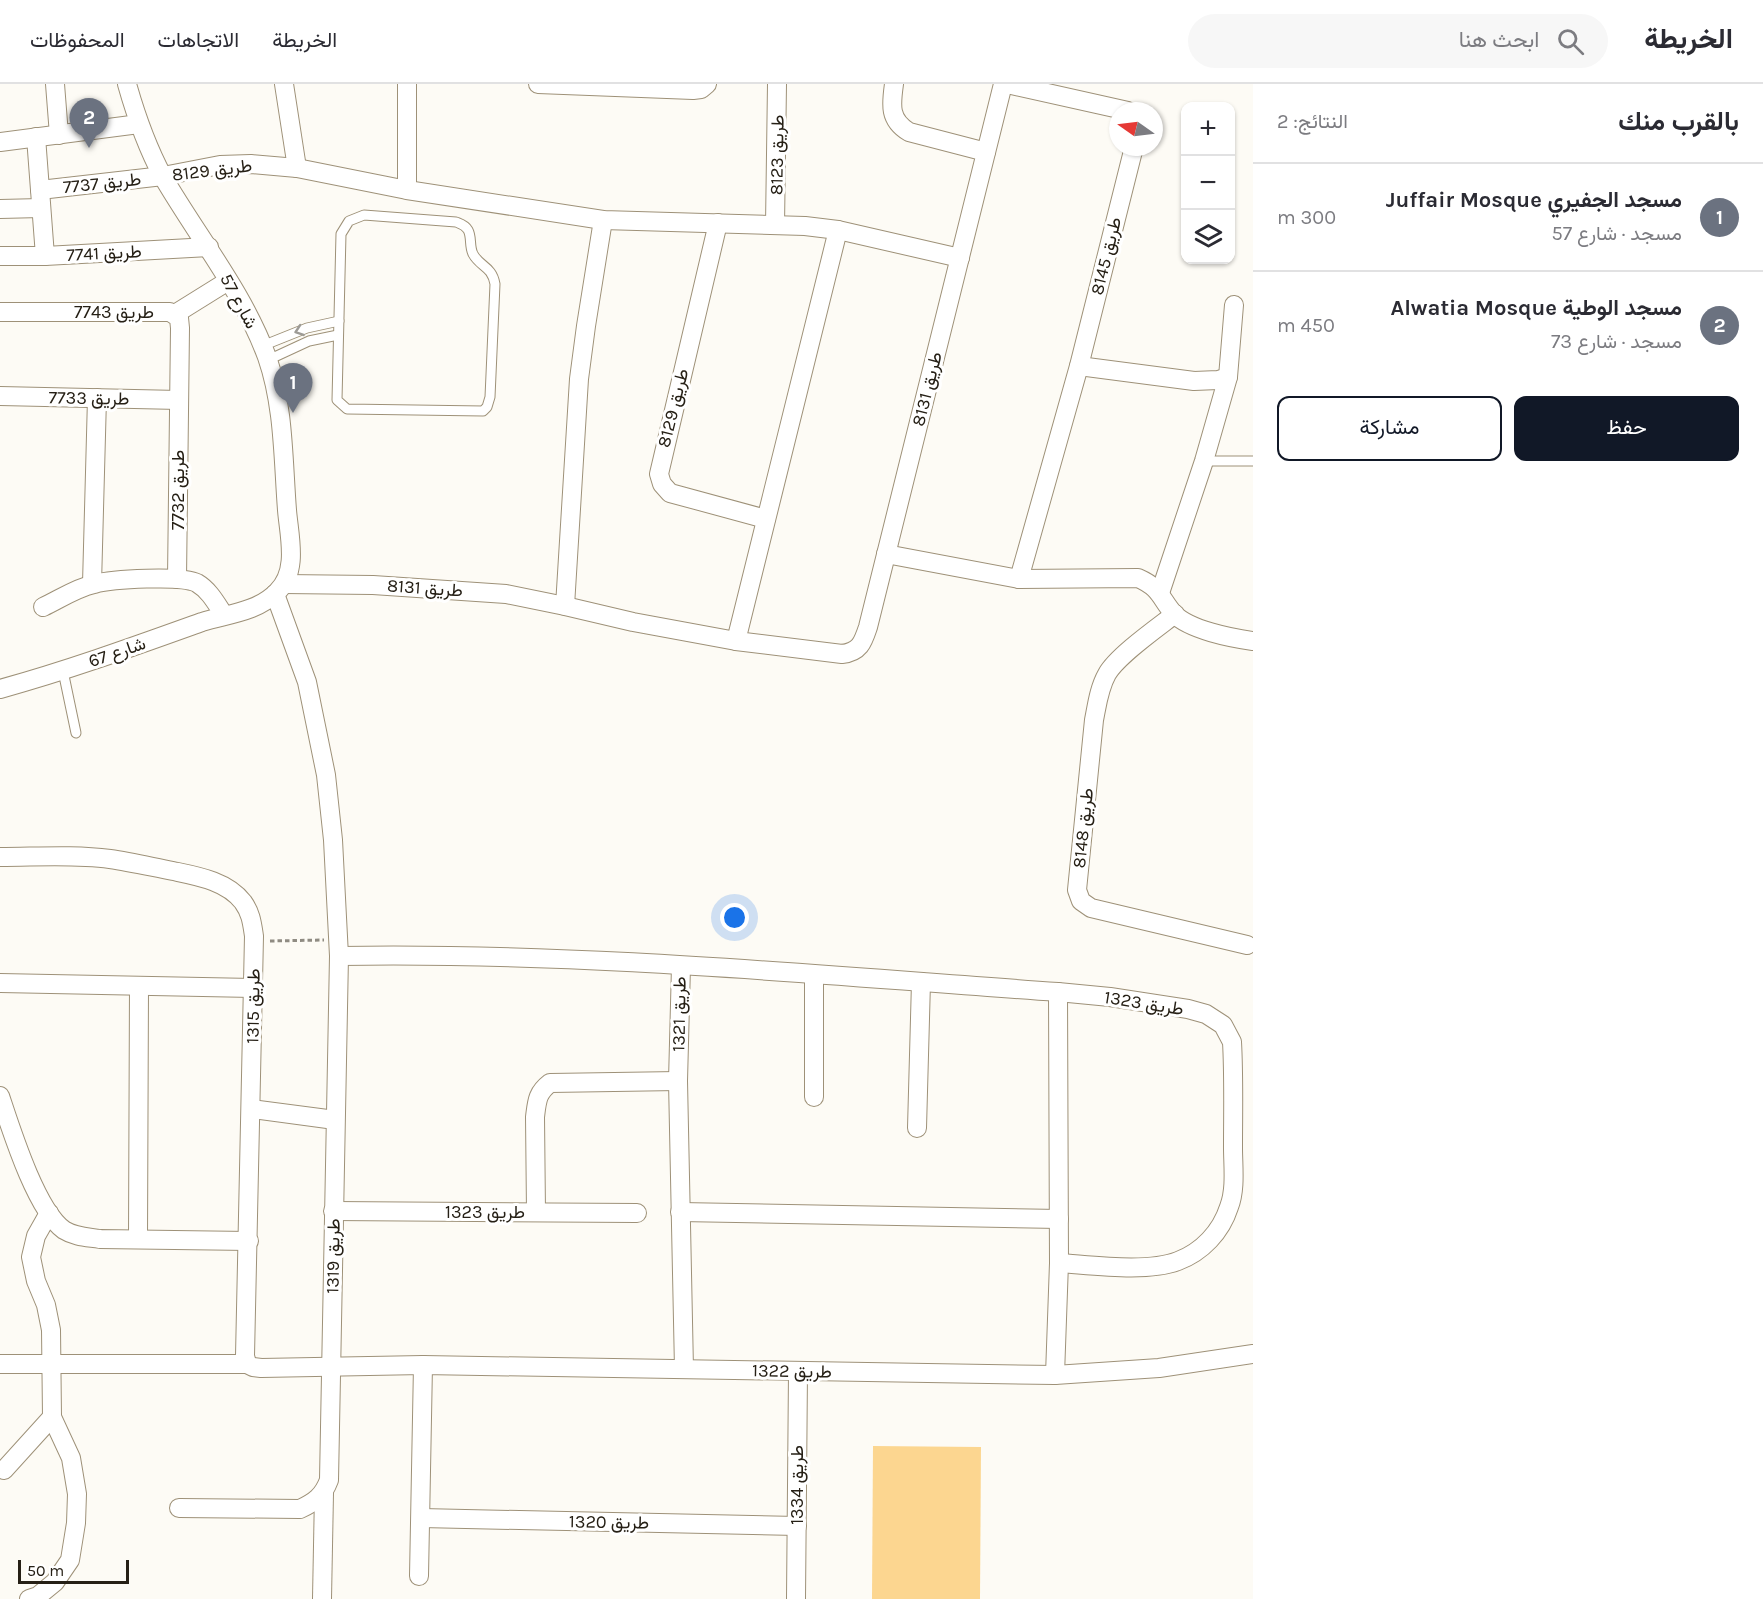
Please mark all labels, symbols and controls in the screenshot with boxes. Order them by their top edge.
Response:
search box [1188,14,1608,68]
text: الخريطة [1644,22,1733,55]
icon: search [1554,25,1587,58]
text: ابحث هنا [1459,27,1539,53]
text: المحفوظات [30,28,125,52]
text: الاتجاهات [158,28,239,52]
text: الخريطة [272,28,337,52]
pin: 2 [70,98,109,148]
north arrow [1109,102,1163,156]
map controls [1181,102,1235,264]
button: + [1181,102,1235,156]
text: بالقرب منك [1618,106,1739,137]
text: النتائج: 2 [1277,110,1348,133]
street label: طريق 8123 [765,115,789,195]
street label: طريق 8129 [171,154,253,186]
button: − [1181,156,1235,210]
street label: طريق 7737 [62,168,142,198]
text: مسجد الجفيري Juffair Mosque [1386,187,1682,213]
text: 300 m [1277,206,1336,229]
text: 1 [1716,206,1723,229]
button: layers [1181,210,1235,264]
street label: طريق 8145 [1086,215,1126,297]
text: مسجد · شارع 57 [1551,222,1682,245]
street label: طريق 7741 [66,240,142,266]
street label: شارع 57 [215,270,263,333]
text: مسجد الوطية Alwatia Mosque [1390,295,1682,321]
street label: طريق 7743 [74,301,154,323]
text: 450 m [1277,314,1335,337]
text: 2 [1713,314,1726,337]
one-way arrow [294,323,305,336]
text: مسجد · شارع 73 [1551,330,1682,353]
street label: طريق 8131 [907,349,947,429]
pin: 1 [274,364,312,413]
street label: طريق 8129 [653,366,693,450]
street label: طريق 7733 [49,386,129,410]
button: مشاركة [1277,396,1502,461]
button: حفظ [1514,396,1739,461]
street label: طريق 7732 [167,450,189,530]
street label: طريق 8131 [386,574,464,602]
street label: شارع 67 [85,632,149,673]
street label: طريق 8148 [1068,787,1098,869]
your location [720,903,749,932]
street label: طريق 1315 [241,968,265,1044]
street label: طريق 1321 [667,976,691,1052]
street label: طريق 1323 [1103,986,1185,1020]
street label: طريق 1323 [445,1201,525,1223]
street label: طريق 1319 [321,1218,345,1294]
street label: طريق 1322 [752,1359,832,1383]
street label: طريق 1334 [786,1445,808,1525]
street label: طريق 1320 [569,1510,649,1534]
scale bar [18,1557,129,1584]
text: 50 m [27,1561,64,1580]

